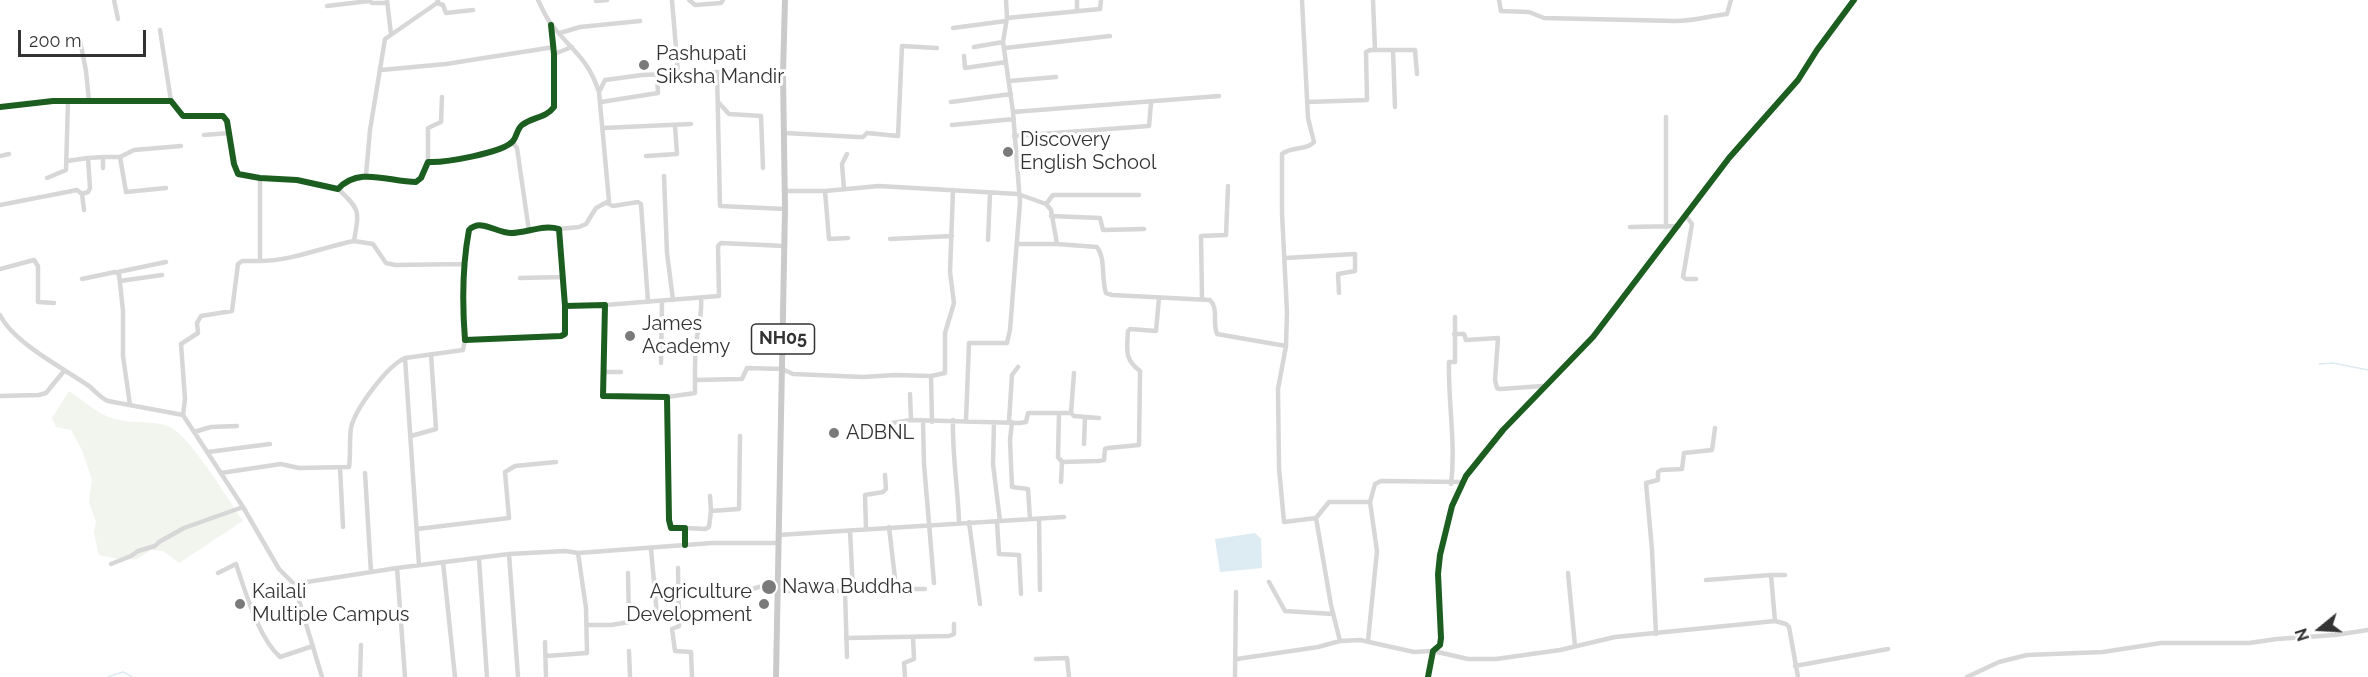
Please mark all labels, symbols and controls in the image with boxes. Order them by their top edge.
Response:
scale bar [21,18,148,56]
text: 200 m [29,30,82,51]
place label: Pashupati Siksha Mandir [656,42,784,89]
marker: Pashupati Siksha Mandir [637,58,651,72]
place label: Discovery English School [1020,128,1156,175]
marker: Discovery English School [1001,145,1015,159]
place label: James Academy [642,312,730,359]
road number: NH05 [752,324,814,354]
marker: James Academy [623,329,637,343]
place label: ADBNL [846,421,914,445]
marker: ADBNL [827,426,841,440]
place label: Nawa Buddha [782,575,913,599]
marker: Nawa Buddha [760,578,778,596]
place label: Kailali Multiple Campus [252,580,409,627]
place label: Agriculture Development [626,580,752,627]
marker: Kailali Multiple Campus [233,597,247,611]
marker: Agriculture Development [757,597,771,611]
north arrow [2290,599,2350,659]
text: N [2291,626,2313,643]

